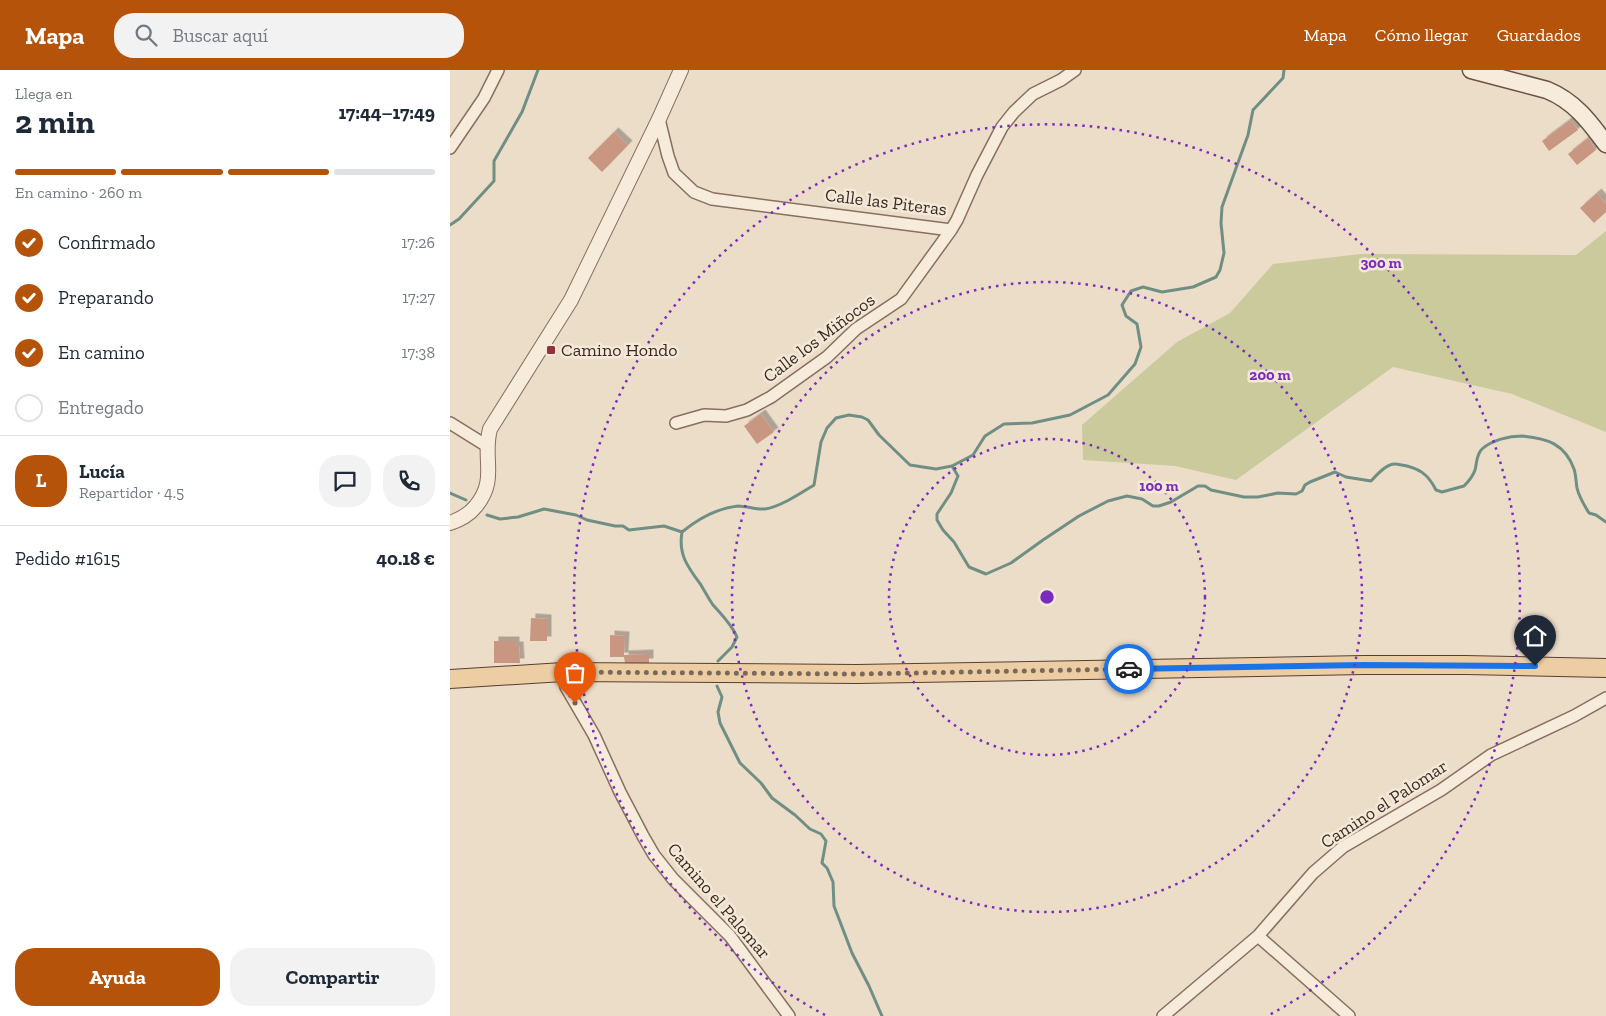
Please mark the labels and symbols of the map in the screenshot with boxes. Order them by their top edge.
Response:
street label: Calle las Piteras [824,184,948,220]
text: 300 m [1360,254,1402,272]
street label: Calle los Miñocos [759,289,879,387]
place label: Camino Hondo [561,339,677,361]
marker: Camino Hondo [545,344,557,356]
text: 200 m [1249,366,1291,384]
text: 100 m [1139,477,1179,495]
centre of rings [1038,588,1056,606]
pin [1514,615,1556,666]
courier [1104,644,1154,694]
pin [554,652,596,703]
street label: Camino el Palomar [1317,755,1451,853]
street label: Camino el Palomar [663,838,775,964]

